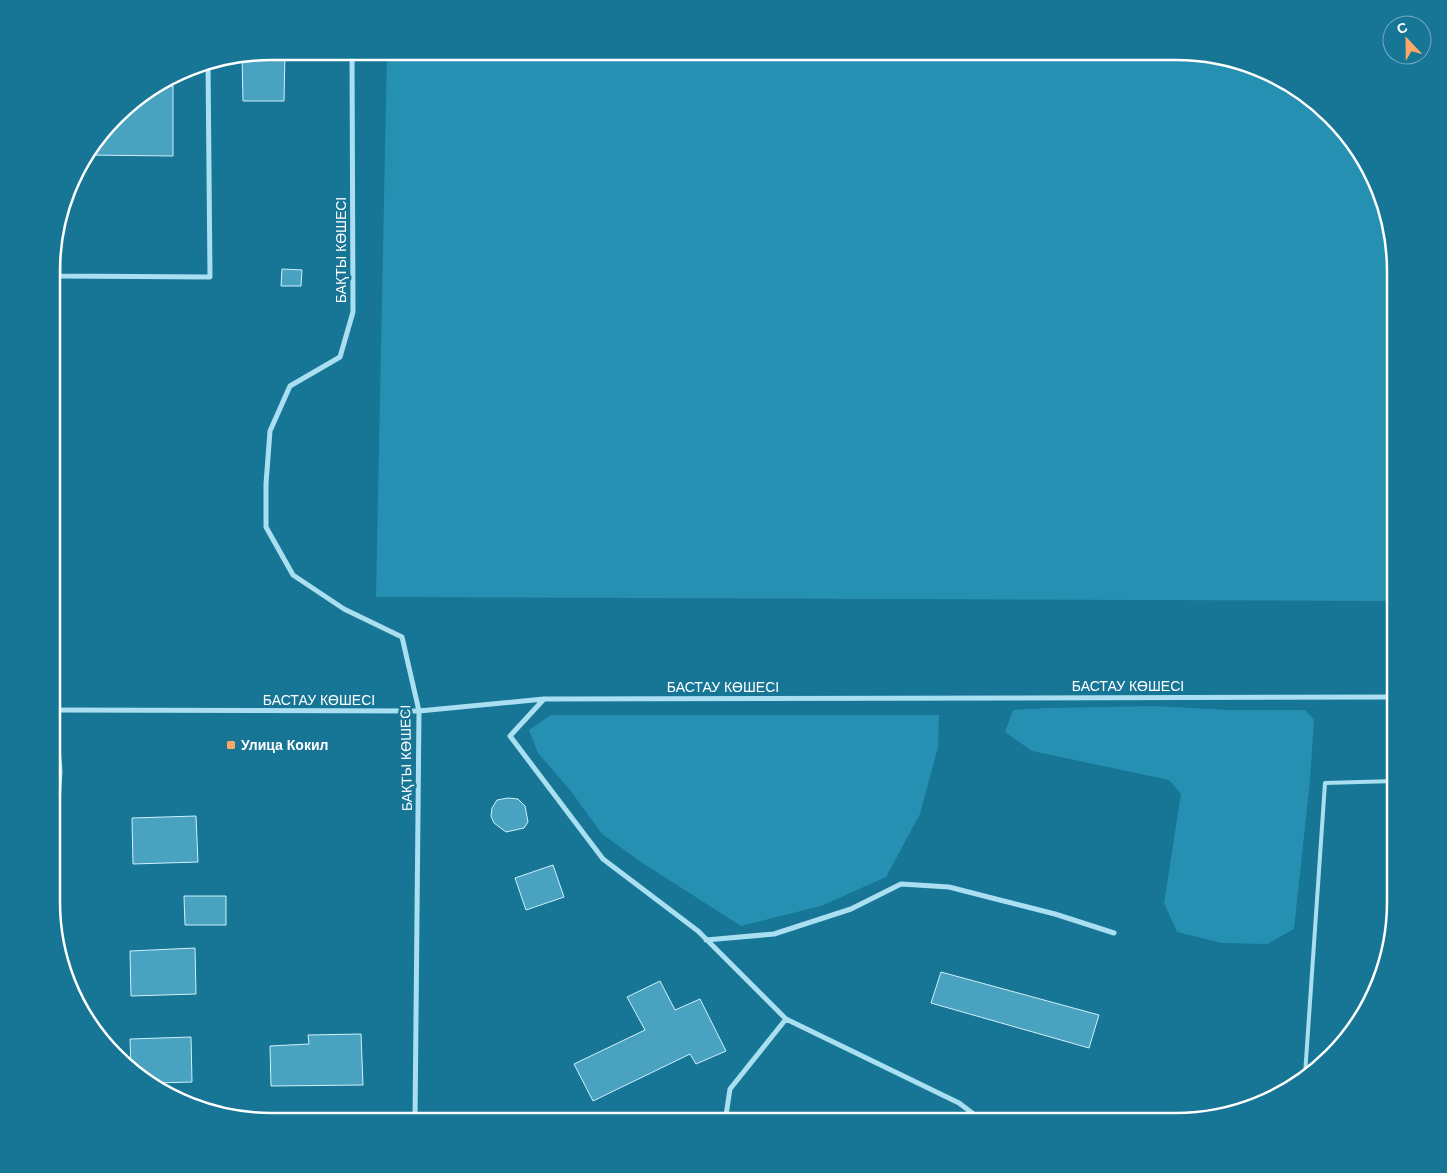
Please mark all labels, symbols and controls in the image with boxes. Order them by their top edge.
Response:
north arrow [1382,15,1432,65]
text: С [1394,19,1410,37]
street label: БАҚТЫ КӨШЕСІ [333,197,349,303]
street label: БАСТАУ КӨШЕСІ [1072,678,1184,694]
street label: БАСТАУ КӨШЕСІ [667,679,779,695]
street label: БАСТАУ КӨШЕСІ [263,692,375,708]
street label: БАҚТЫ КӨШЕСІ [397,705,415,811]
place label: Улица Кокил [241,737,328,753]
marker: Улица Кокил [225,739,237,751]

